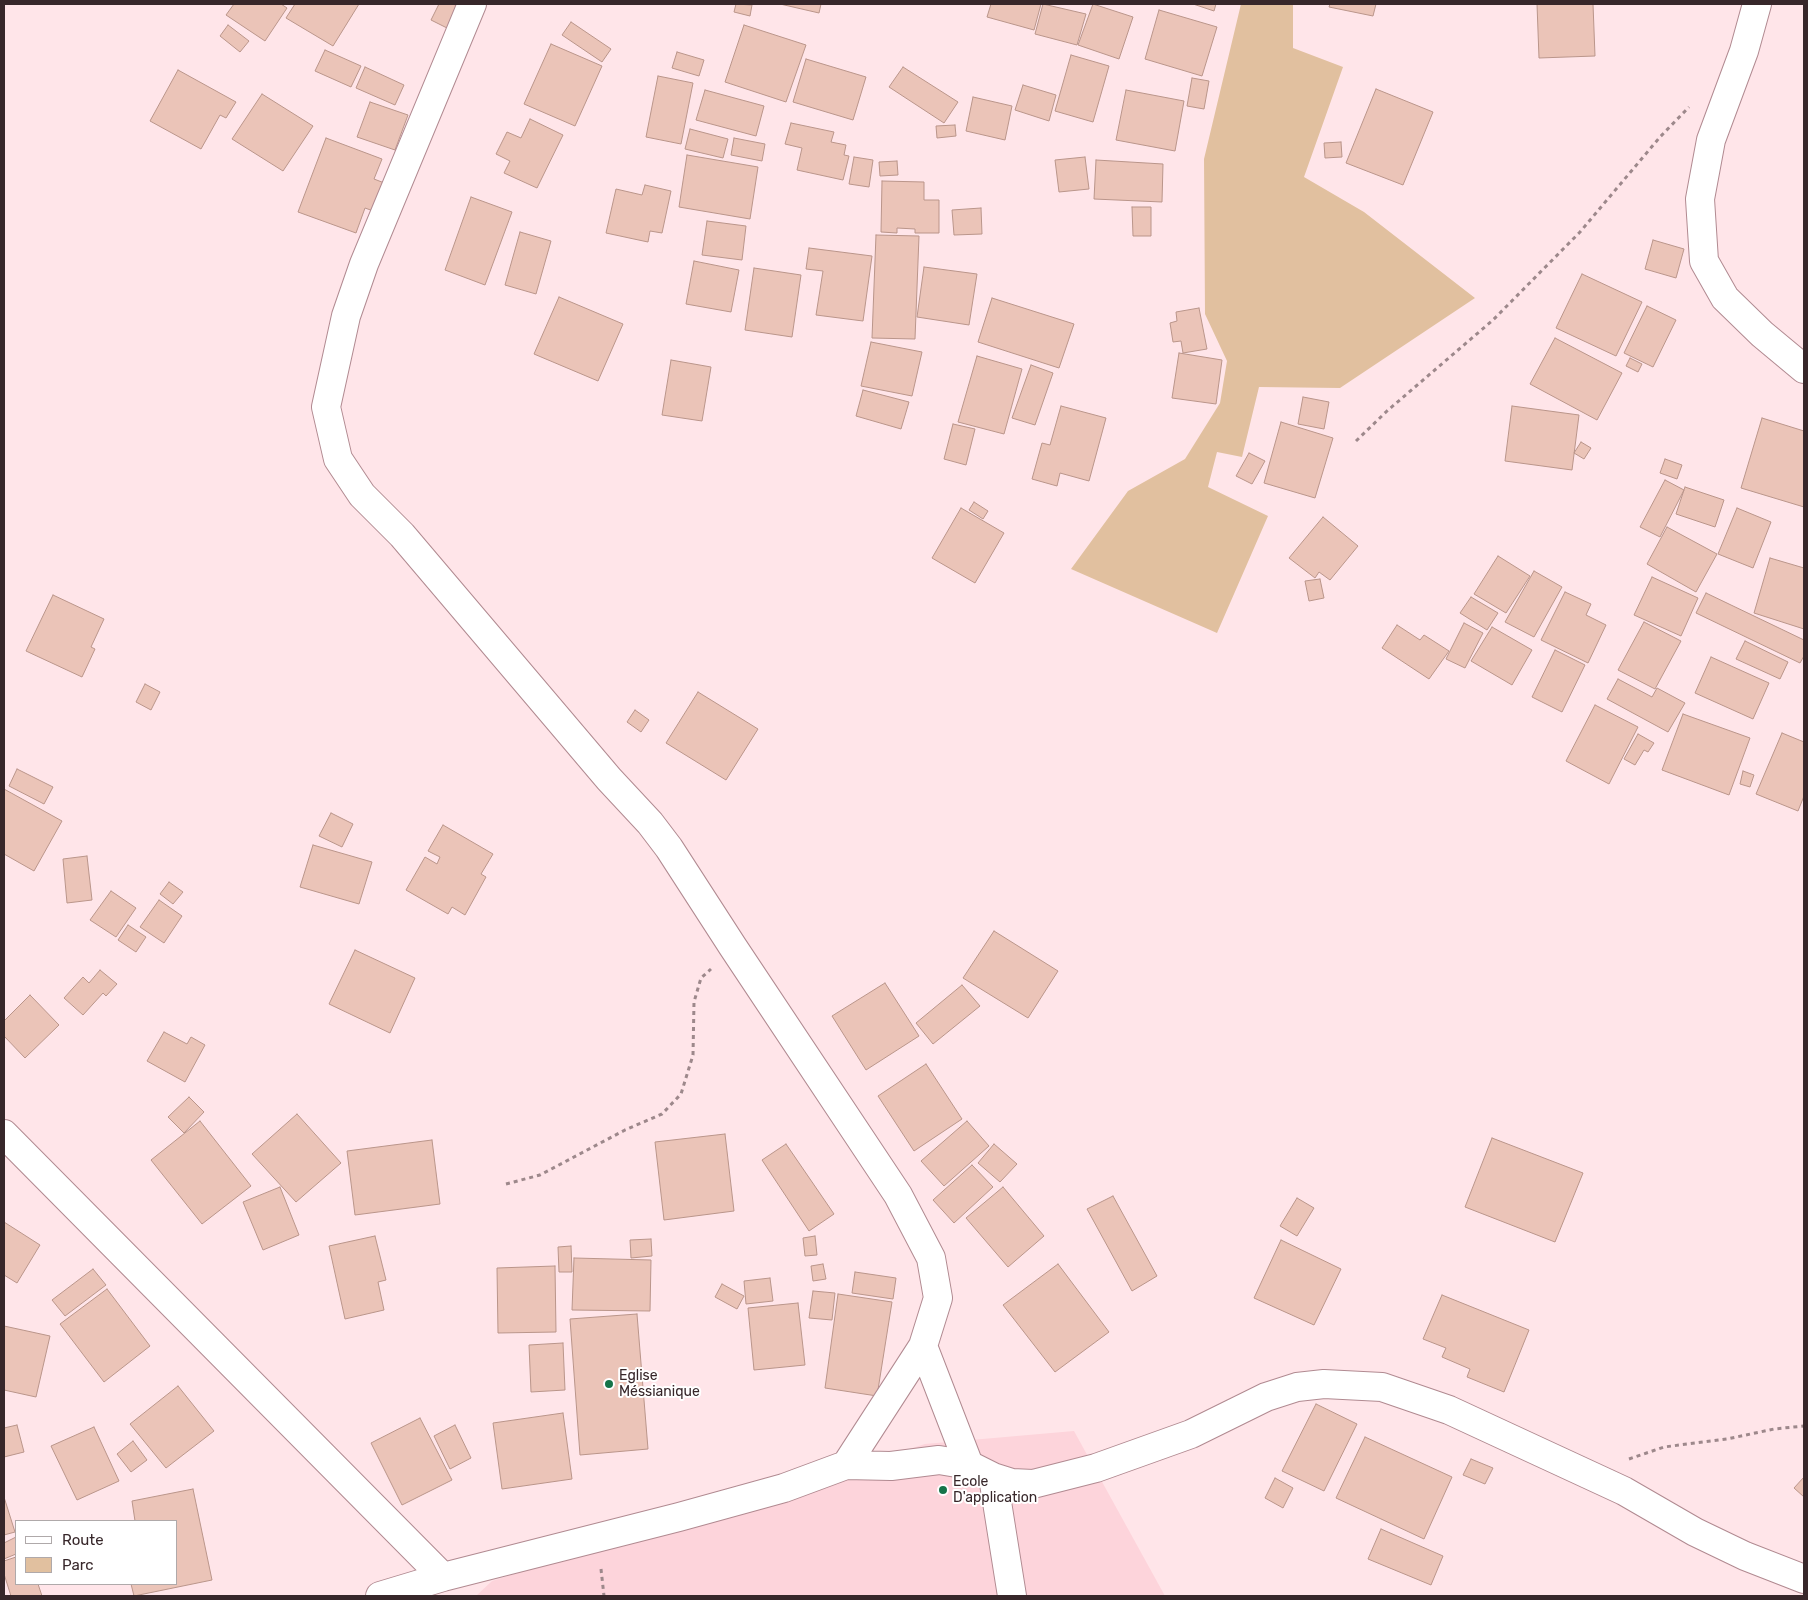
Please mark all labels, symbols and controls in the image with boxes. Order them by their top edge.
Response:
place label: Eglise Méssianique [619,1368,700,1400]
marker: Eglise Méssianique [603,1378,615,1390]
place label: Ecole D'application [953,1474,1037,1506]
marker: Ecole D'application [937,1484,949,1496]
legend [15,1520,178,1585]
text: Route [62,1531,104,1549]
text: Parc [62,1556,94,1574]

